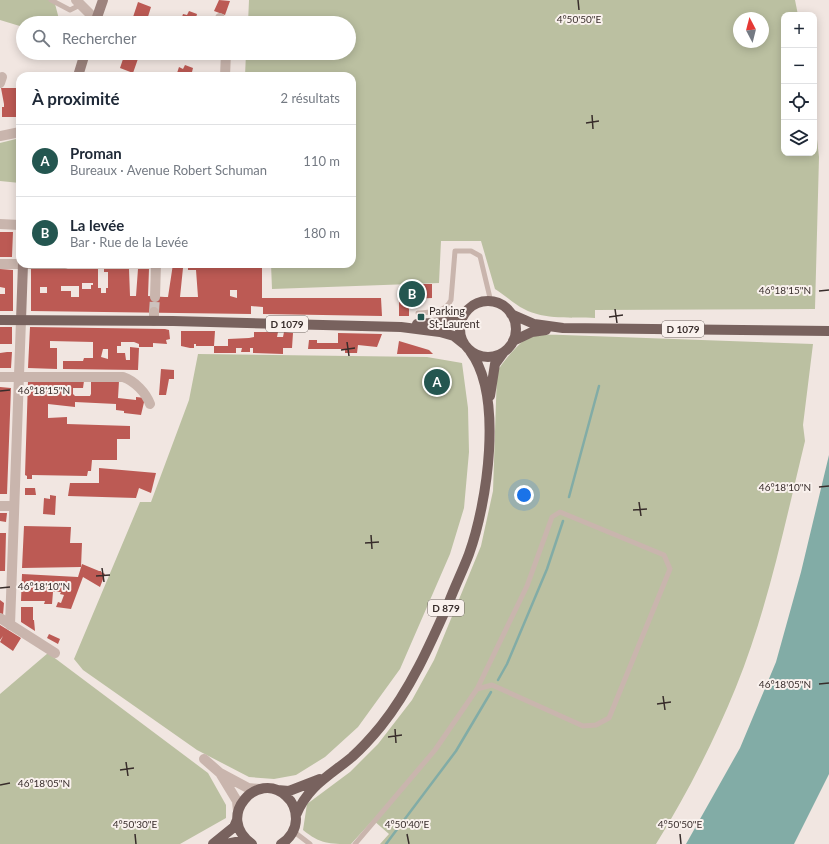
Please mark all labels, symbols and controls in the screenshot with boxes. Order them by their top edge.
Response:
north arrow [733,12,769,48]
map controls [781,12,817,156]
button: + [781,12,817,48]
text: 4°50'50"E [557,13,602,25]
search box [16,16,356,60]
icon: search [30,27,52,49]
text: Rechercher [62,29,136,47]
button: − [781,48,817,84]
button: locate [781,84,817,120]
text: À proximité [32,88,120,109]
text: 2 résultats [281,90,340,106]
button: layers [781,120,817,156]
text: Proman [70,144,122,162]
text: A [40,153,50,169]
text: 110 m [303,153,340,169]
text: Bureaux · Avenue Robert Schuman [70,162,267,178]
text: La levée [70,216,124,234]
text: B [41,225,49,241]
text: 180 m [303,225,340,241]
text: Bar · Rue de la Levée [70,234,188,250]
pin: B [399,279,425,309]
text: 46°18'15"N [759,284,811,296]
place label: Parking St-Laurent [429,304,480,330]
marker: Parking St-Laurent [416,312,426,322]
road number: D 1079 [266,316,308,332]
road number: D 1079 [662,321,704,337]
pin: A [424,367,450,397]
text: 46°18'15"N [18,384,70,396]
text: 46°18'10"N [759,481,811,493]
your location [514,485,534,505]
text: 46°18'10"N [18,580,70,592]
road number: D 879 [428,600,464,616]
text: 46°18'05"N [759,678,811,690]
text: 46°18'05"N [18,777,70,789]
text: 4°50'30"E [113,818,158,830]
text: 4°50'40"E [385,818,430,830]
text: 4°50'50"E [658,818,703,830]

